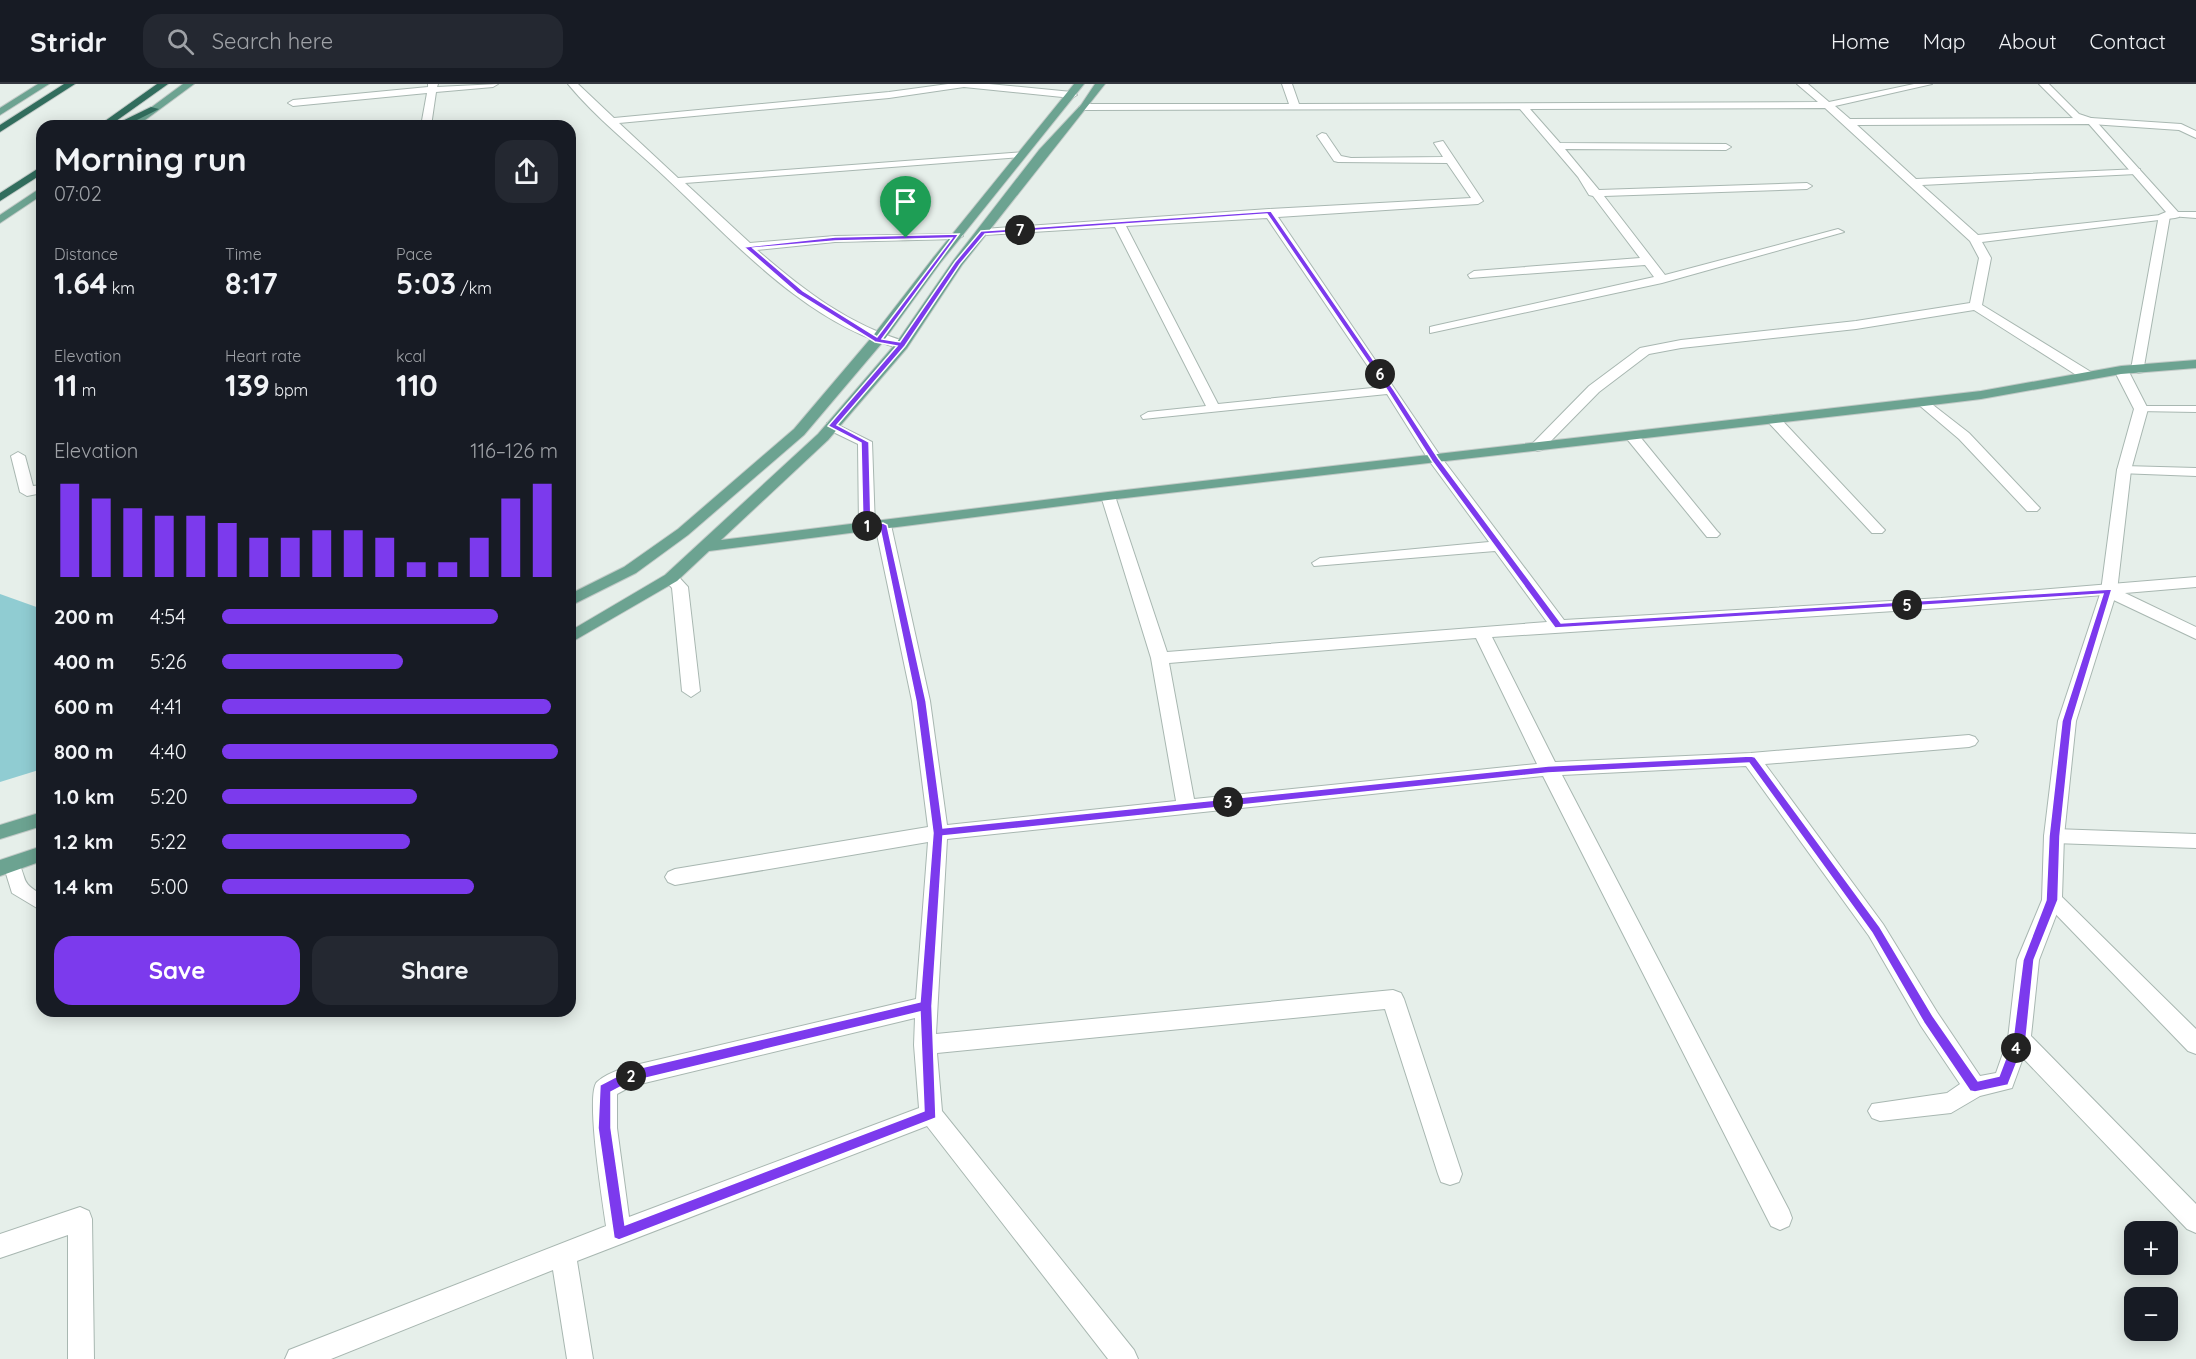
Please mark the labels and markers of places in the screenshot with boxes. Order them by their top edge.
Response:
pin [880,176,931,238]
pin: 7 [1005,215,1035,245]
pin: 6 [1365,359,1395,389]
pin: 1 [852,511,882,541]
pin: 5 [1892,590,1922,620]
pin: 3 [1213,787,1243,817]
pin: 4 [2001,1033,2031,1063]
pin: 2 [616,1061,646,1091]

